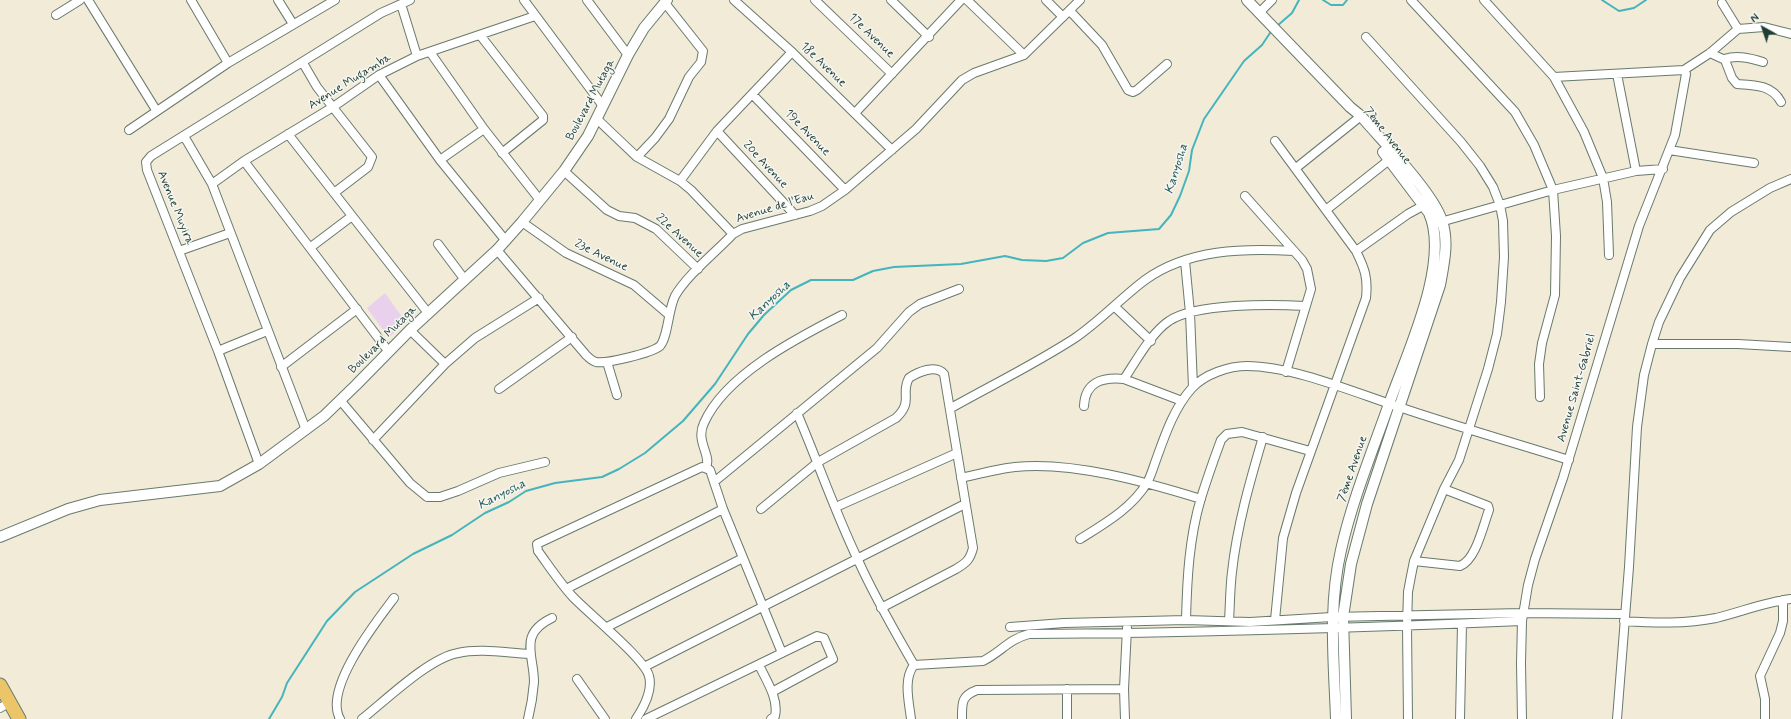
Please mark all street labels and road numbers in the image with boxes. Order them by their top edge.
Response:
street label: 17e Avenue [845,11,897,61]
street label: 18e Avenue [797,39,849,91]
street label: Avenue Mugamba [306,51,394,113]
street label: Boulevard Mutaga [563,57,619,143]
street label: 7ème Avenue [1360,104,1414,168]
street label: 19e Avenue [781,107,833,159]
street label: 20e Avenue [739,138,791,192]
street label: Avenue Muyira [154,169,196,247]
street label: Avenue de l'Eau [734,189,816,227]
street label: 22e Avenue [652,211,706,261]
street label: 23e Avenue [572,237,630,275]
street label: Boulevard Mutaga [346,303,420,377]
street label: Avenue Saint-Gabriel [1555,332,1599,444]
street label: 7ème Avenue [1335,434,1371,504]

